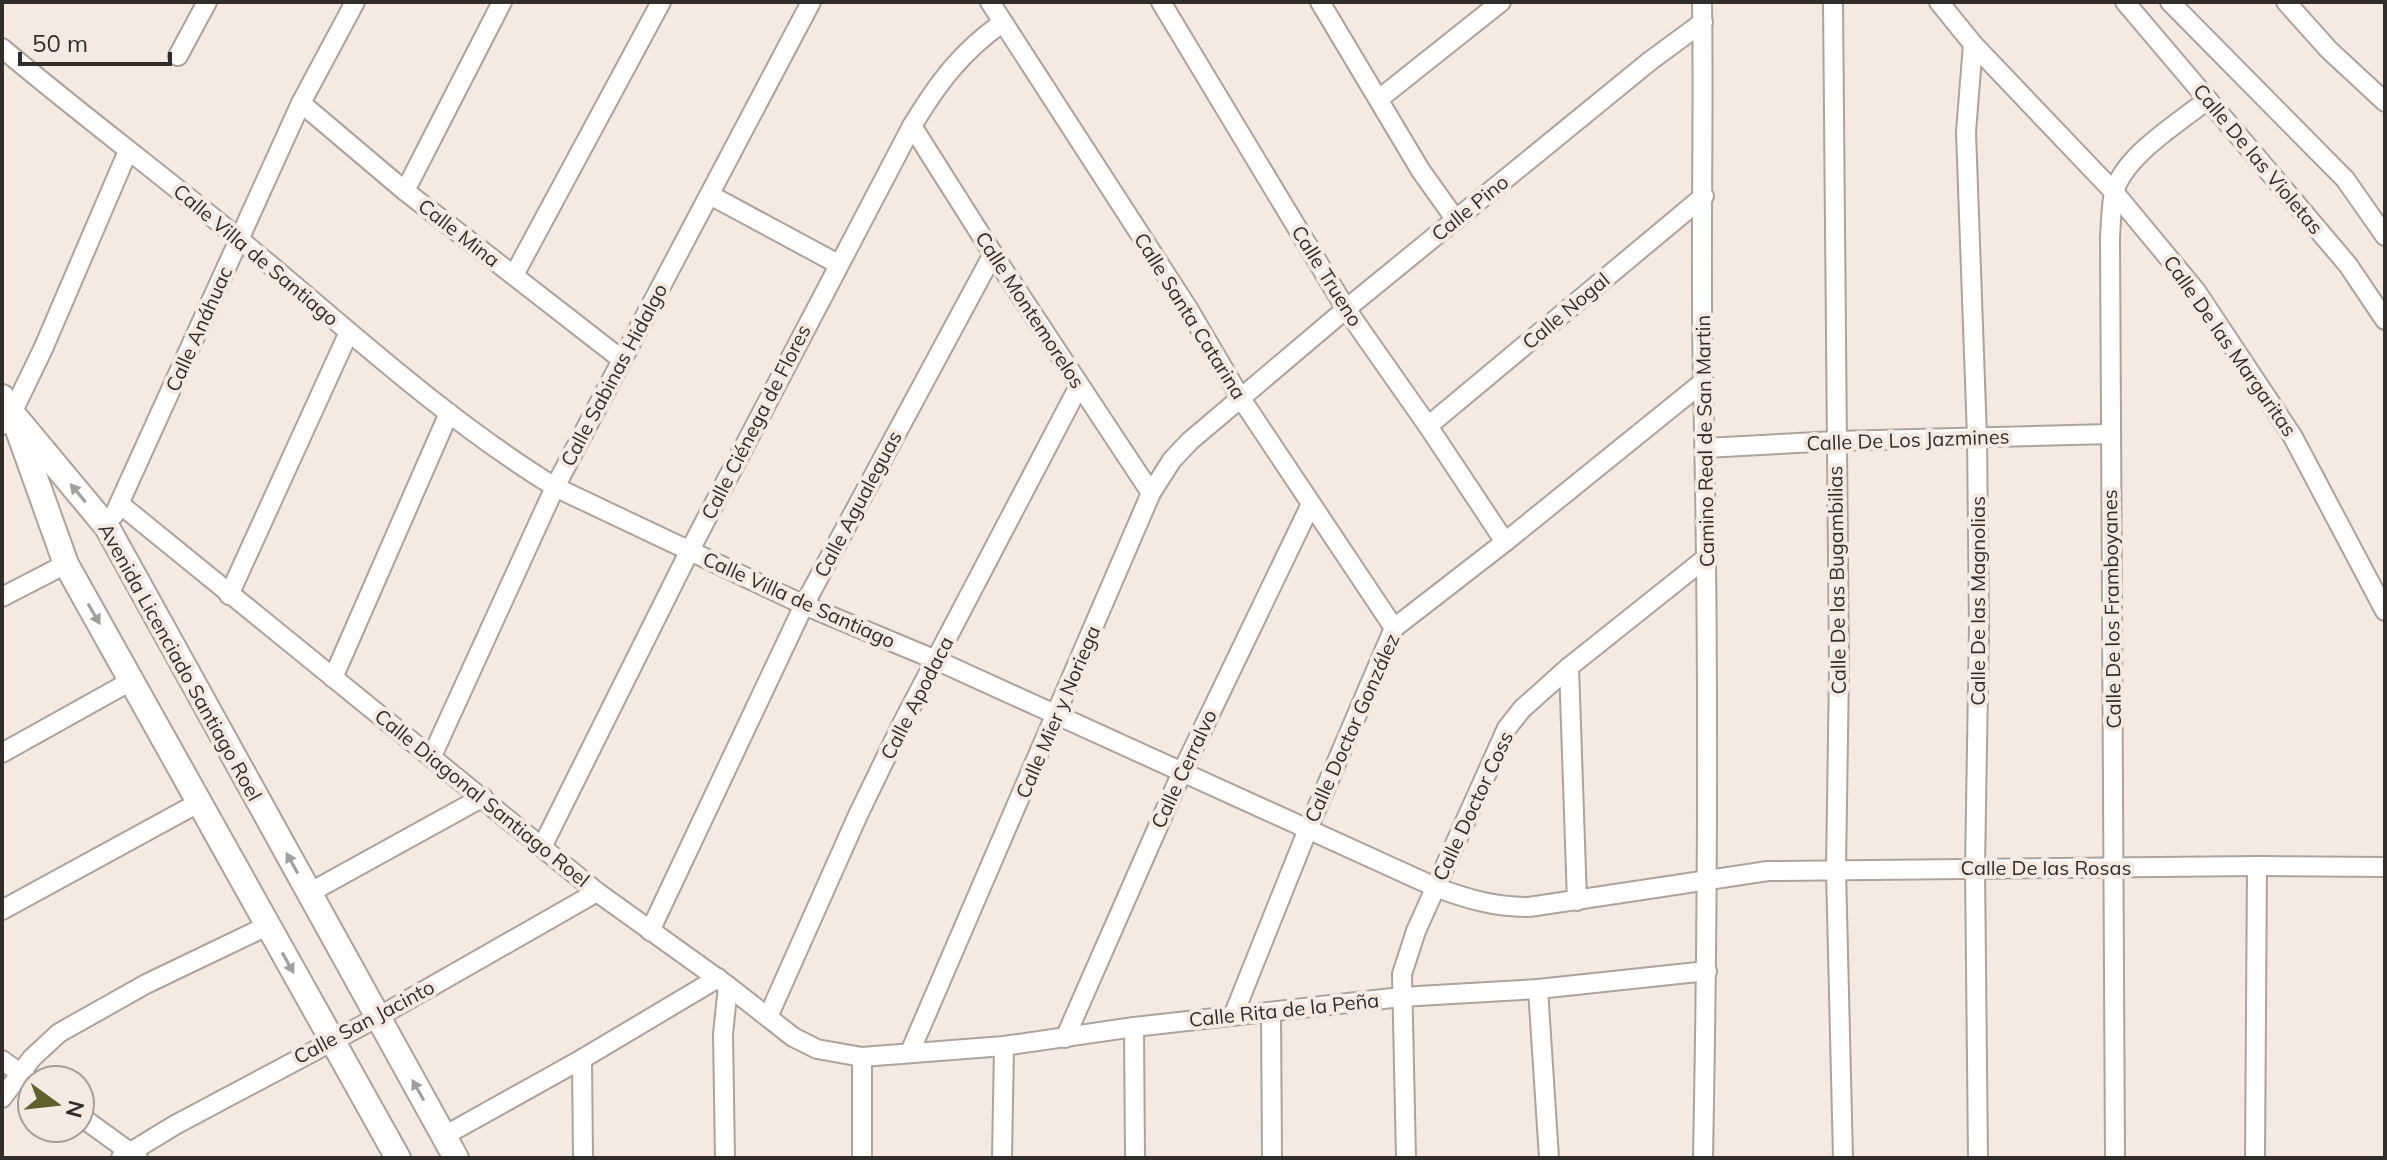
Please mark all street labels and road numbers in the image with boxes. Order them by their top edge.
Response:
street label: Calle De las Violetas [2188,78,2329,239]
street label: Calle Pino [1426,169,1513,246]
street label: Calle Villa de Santiago [169,178,344,331]
street label: Calle Mina [414,193,505,272]
street label: Calle Trueno [1287,221,1368,331]
street label: Calle Montemorelos [970,227,1091,393]
street label: Calle Santa Catarina [1129,228,1252,404]
street label: Calle De las Margaritas [2158,250,2302,441]
street label: Calle Anáhuac [160,262,237,395]
street label: Calle Nogal [1517,267,1614,354]
street label: Calle Sabinas Hidalgo [555,279,672,470]
street label: Camino Real de San Martin [1690,315,1719,567]
street label: Calle Ciénega de Flores [695,320,816,524]
street label: Calle De Los Jazmines [1806,423,2010,456]
street label: Calle Agualeguas [808,426,907,581]
street label: Calle De las Bugambilias [1822,465,1851,695]
street label: Calle De los Framboyanes [2097,489,2126,729]
street label: Calle De las Magnolias [1965,496,1990,706]
street label: Avenida Licenciado Santiago Roel [93,518,267,805]
street label: Calle Villa de Santiago [699,546,899,653]
street label: Calle Mier y Noriega [1010,622,1105,802]
street label: Calle Doctor González [1299,629,1404,826]
street label: Calle Apodaca [875,632,958,764]
street label: Calle Diagonal Santiago Roel [370,703,595,892]
street label: Calle Cerralvo [1145,706,1222,832]
street label: Calle Doctor Coss [1427,727,1518,885]
street label: Calle De las Rosas [1961,855,2131,880]
street label: Calle San Jacinto [289,974,438,1069]
street label: Calle Rita de la Peña [1188,987,1380,1032]

